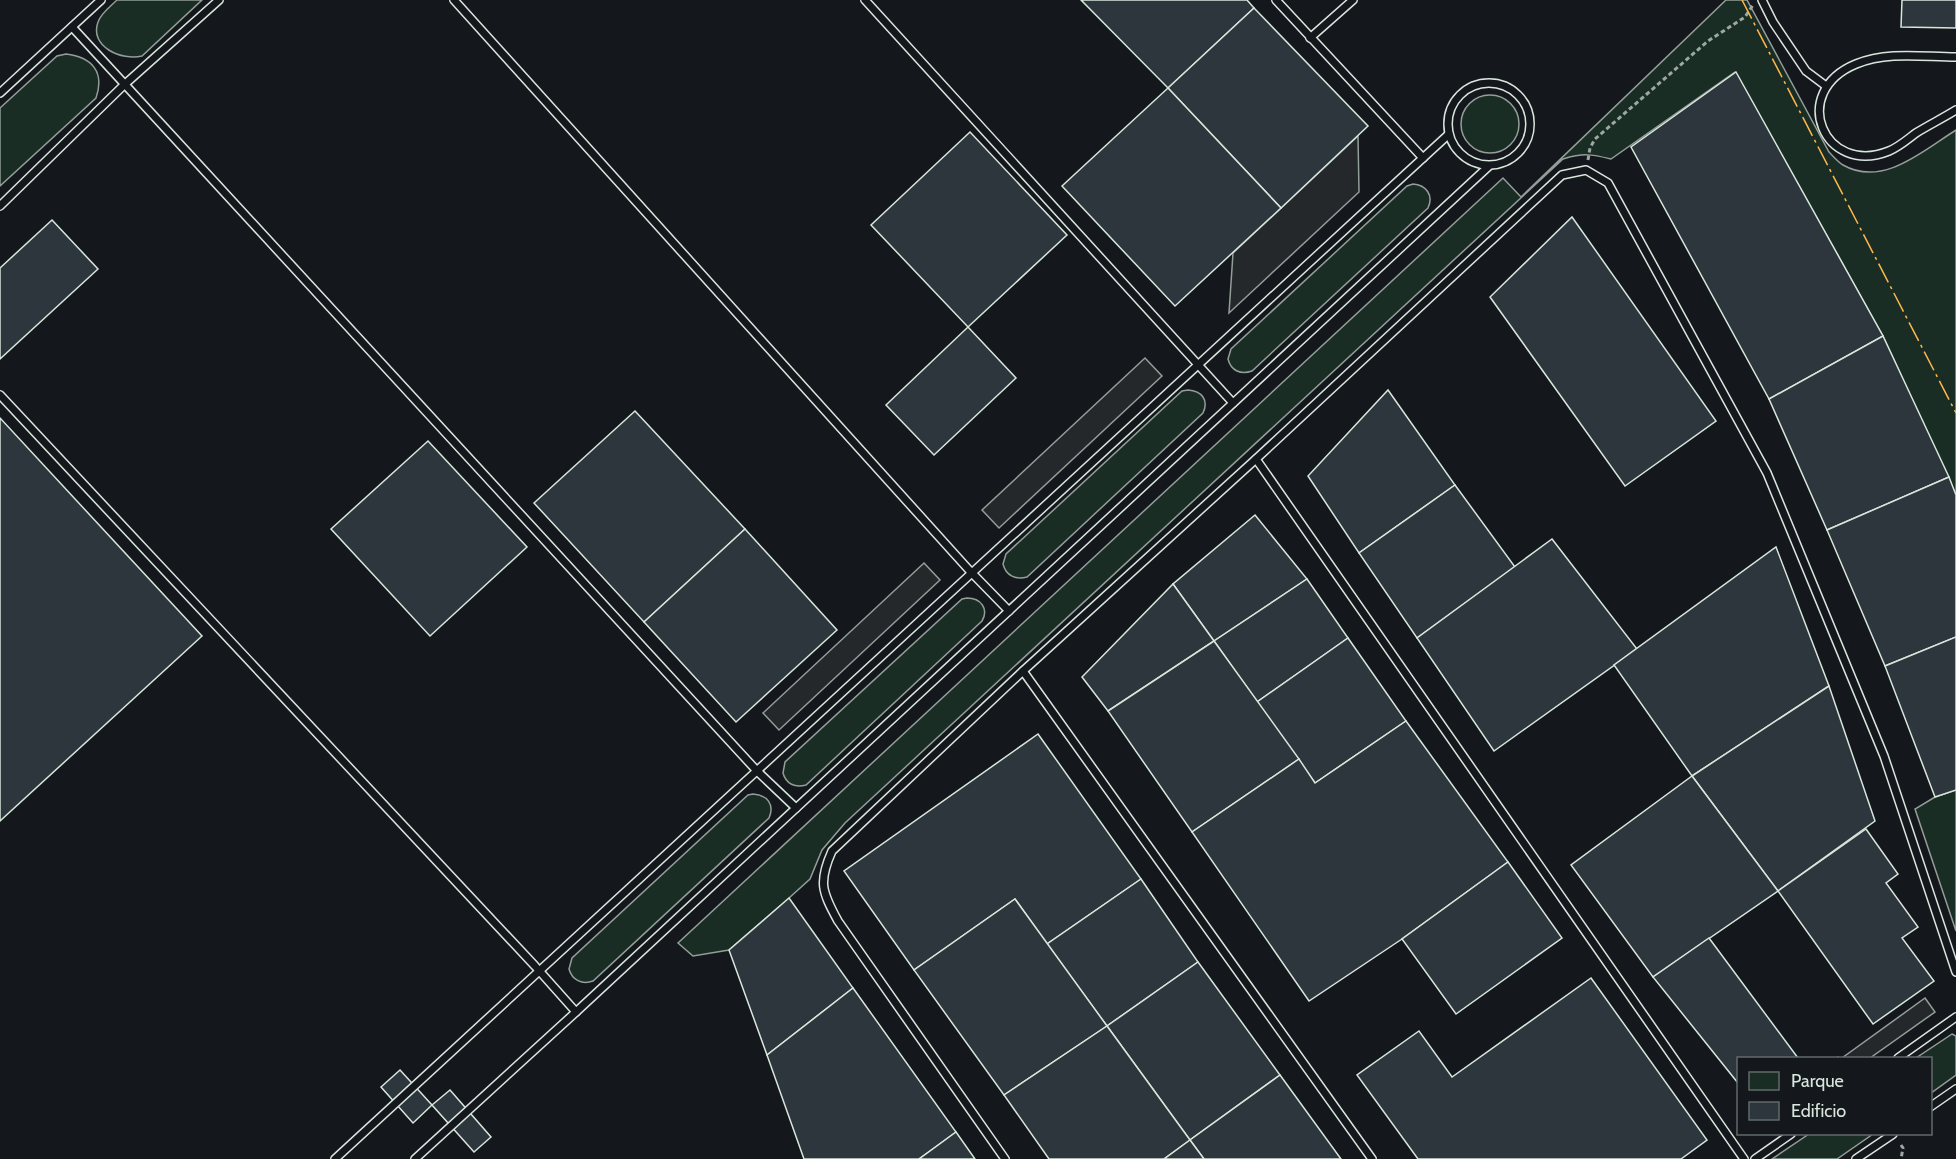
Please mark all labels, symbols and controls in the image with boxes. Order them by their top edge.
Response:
legend [1737,1057,1932,1135]
text: Parque [1791,1070,1844,1092]
text: Edificio [1791,1100,1846,1122]

